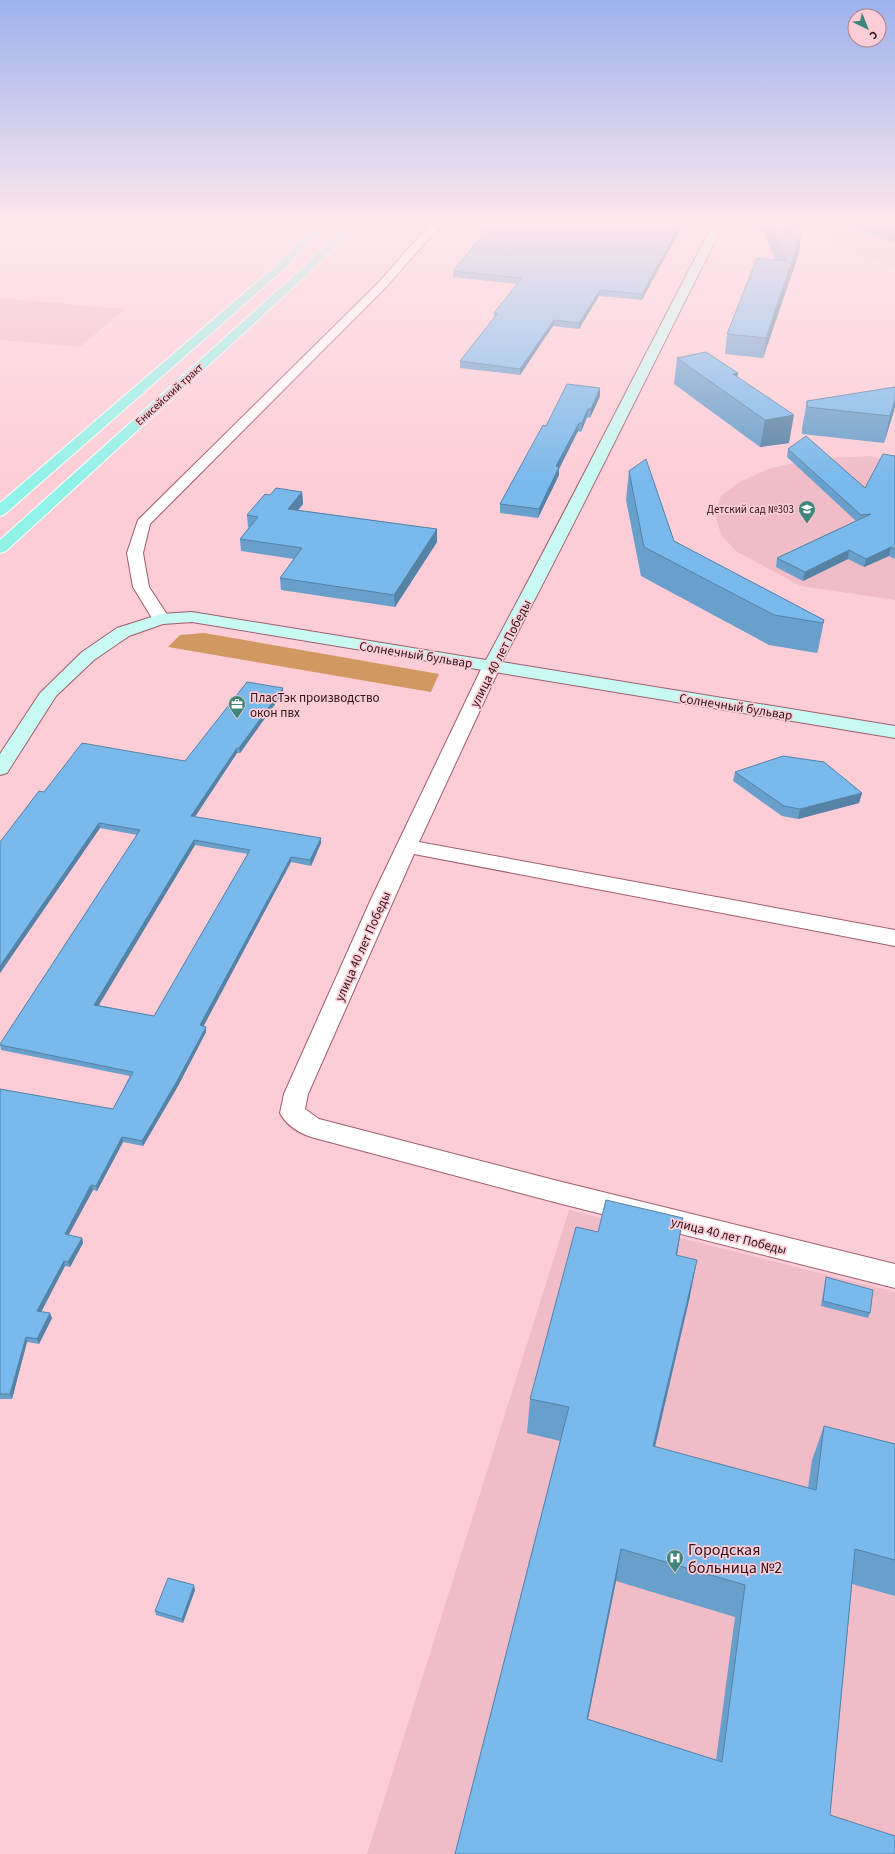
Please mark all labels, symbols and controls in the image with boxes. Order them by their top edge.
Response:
north arrow [847,8,887,48]
text: С [866,27,881,43]
street label: Енисейский тракт [132,360,207,429]
school or university icon: Детский сад №303 [797,499,817,524]
place label: Детский сад №303 [707,502,794,517]
street label: улица 40 лет Победы [466,597,536,710]
street label: Солнечный бульвар [358,637,474,673]
place label: ПласТэк производство окон пвх [250,689,380,722]
street label: Солнечный бульвар [678,689,794,725]
office icon: ПласТэк производство окон пвх [227,694,247,719]
street label: улица 40 лет Победы [331,889,395,1004]
street label: улица 40 лет Победы [669,1213,789,1259]
place label: Городская больница №2 [688,1539,782,1579]
hospital icon: Городская больница №2 [665,1548,685,1573]

